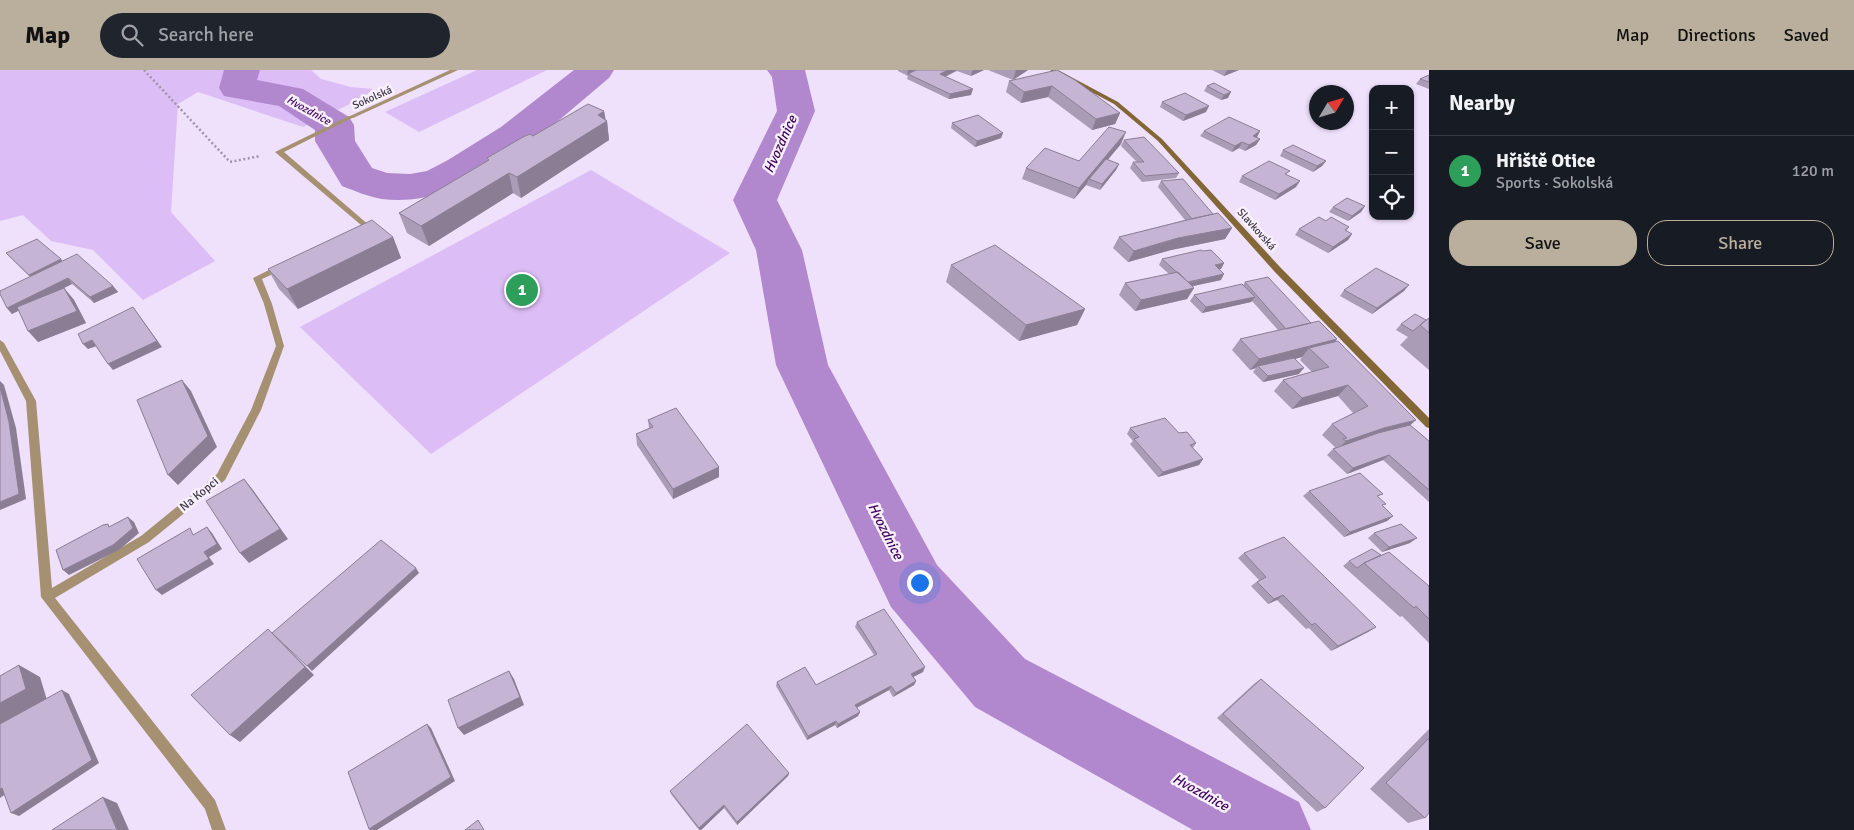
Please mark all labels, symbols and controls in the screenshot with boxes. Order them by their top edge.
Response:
search box [100,13,450,58]
text: Map [25,20,70,50]
icon: search [118,21,146,49]
text: Search here [158,23,254,47]
text: Map [1616,24,1649,46]
text: Directions [1677,24,1756,46]
text: Saved [1784,24,1829,46]
street label: Sokolská [350,83,394,112]
north arrow [1309,85,1354,130]
map controls [1369,85,1414,220]
button: + [1369,85,1414,130]
text: Nearby [1449,90,1515,116]
water label: Hvozdnice [285,93,333,128]
water label: Hvozdnice [760,112,801,176]
button: − [1369,130,1414,175]
text: Hřiště Otice [1496,149,1595,173]
text: 1 [1461,161,1469,181]
text: 120 m [1792,161,1834,181]
text: Sports · Sokolská [1496,173,1614,193]
button: locate [1369,175,1414,220]
street label: Slavkovská [1235,206,1279,253]
button: Save [1449,220,1637,266]
button: Share [1647,220,1834,266]
pin: 1 [506,271,538,309]
street label: Na Kopci [177,474,222,515]
water label: Hvozdnice [864,500,907,563]
your location [907,570,933,596]
water label: Hvozdnice [1170,770,1233,815]

